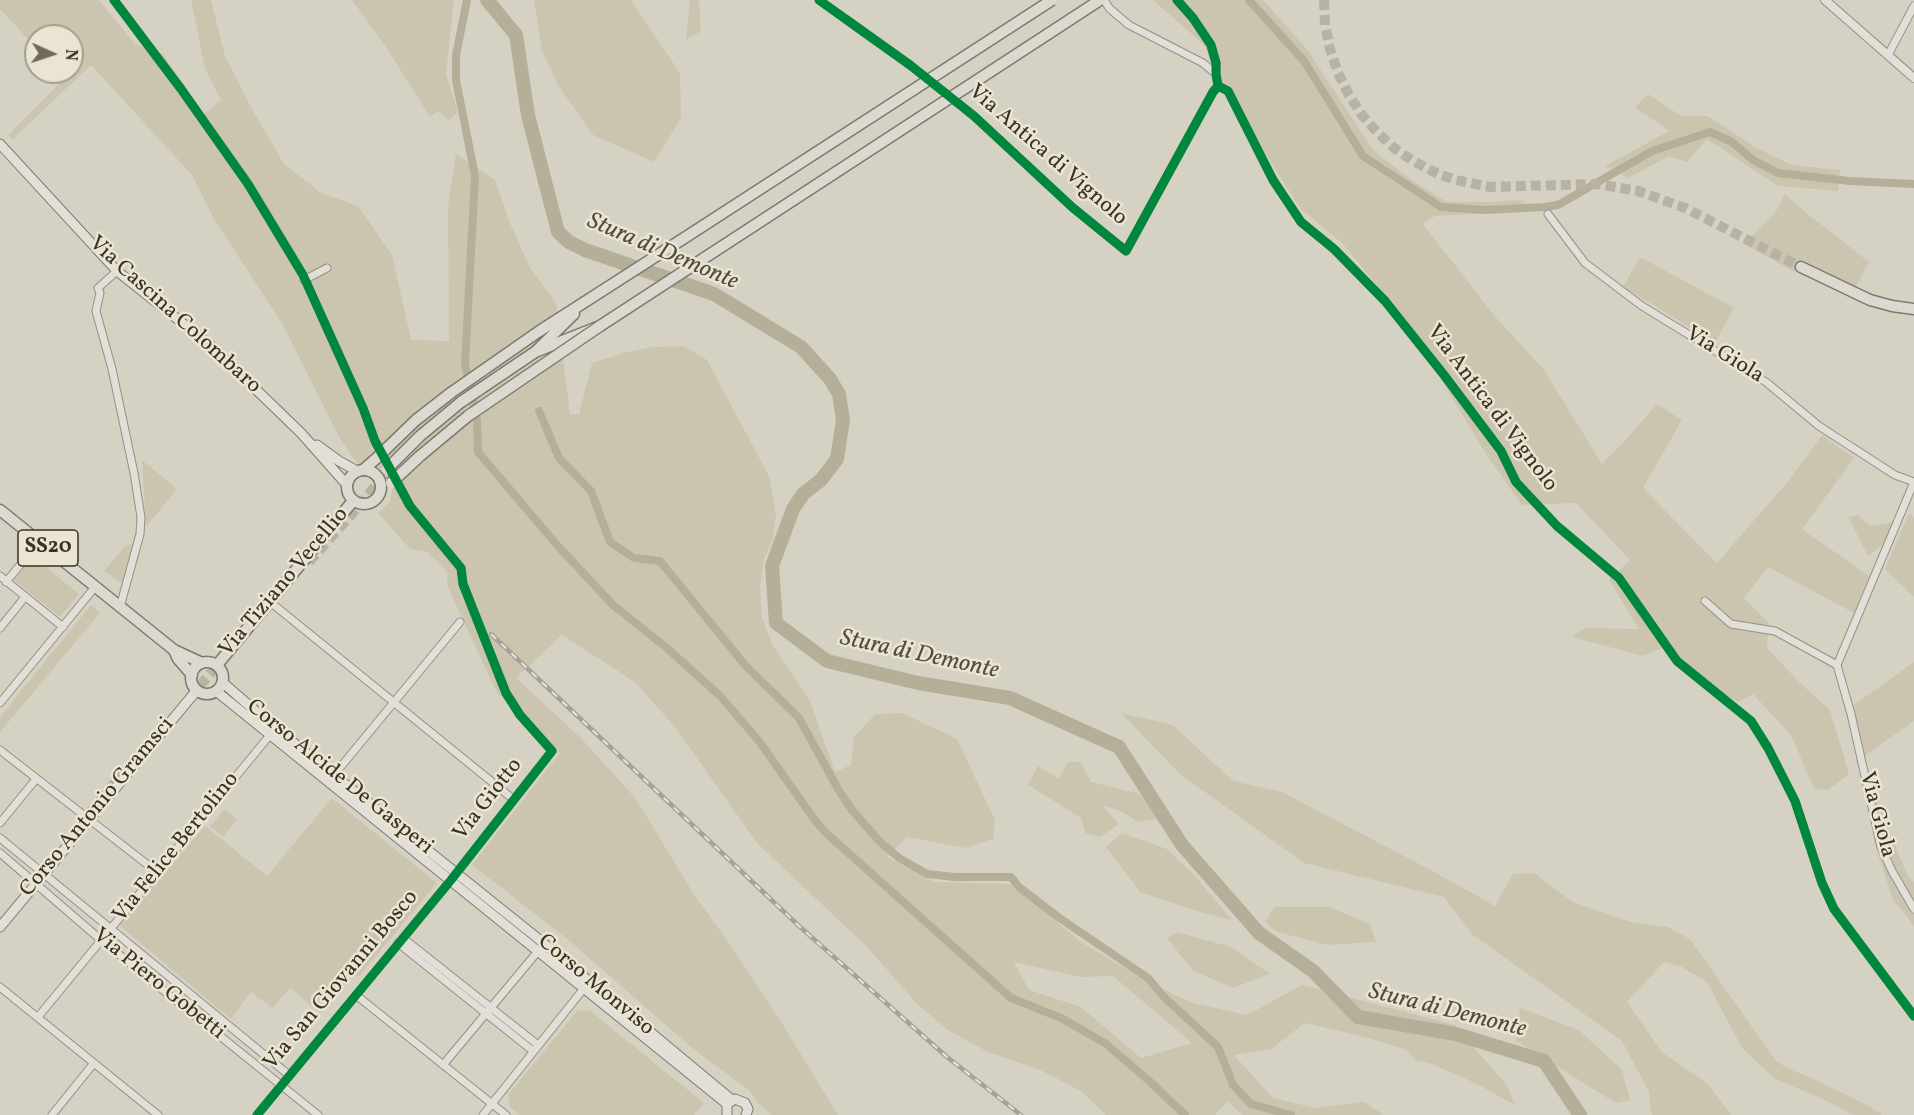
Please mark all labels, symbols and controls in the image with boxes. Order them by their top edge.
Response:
north arrow [24,24,84,84]
text: N [59,48,81,61]
street label: Via Antica di Vignolo [962,80,1132,232]
water label: Stura di Demonte [582,208,742,298]
street label: Via Cascina Colombaro [82,232,266,400]
street label: Via Antica di Vignolo [1420,320,1562,498]
street label: Via Giola [1680,322,1768,390]
street label: Via Tiziano Vecellio [215,503,355,663]
road number: SS20 [18,530,78,566]
water label: Stura di Demonte [837,625,1001,687]
street label: Corso Alcide De Gasperi [240,694,438,862]
street label: Corso Antonio Gramsci [15,713,181,903]
street label: Via Giotto [449,754,529,846]
street label: Via Felice Bertolino [108,767,246,929]
street label: Via Giola [1852,769,1900,861]
street label: Via San Giovanni Bosco [259,886,425,1076]
street label: Via Piero Gobetti [86,923,230,1047]
street label: Corso Monviso [531,930,659,1042]
water label: Stura di Demonte [1365,978,1529,1046]

